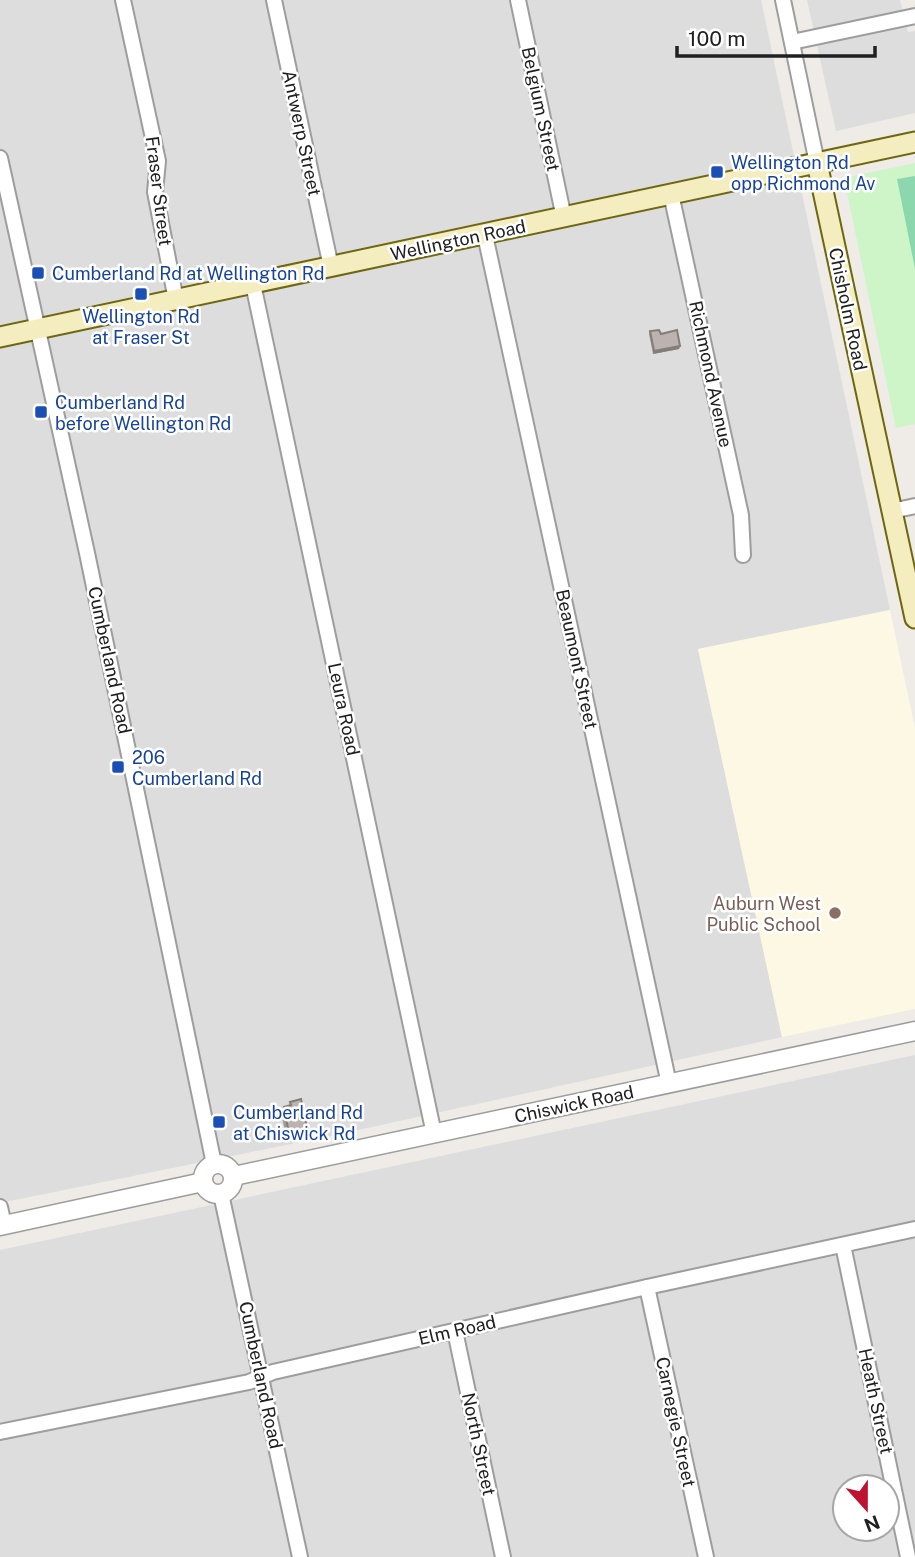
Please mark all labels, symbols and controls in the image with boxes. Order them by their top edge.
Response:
scale bar [677,14,875,58]
text: 100 m [688,26,745,51]
street label: Belgium Street [518,45,564,173]
street label: Antwerp Street [278,68,326,198]
street label: Fraser Street [142,135,176,247]
place label: Wellington Rd opp Richmond Av [731,152,875,194]
marker: Wellington Rd opp Richmond Av [709,164,725,180]
street label: Wellington Road [388,215,528,265]
street label: Chisholm Road [825,246,871,372]
place label: Cumberland Rd at Wellington Rd [52,263,324,284]
marker: Cumberland Rd at Wellington Rd [30,265,46,281]
marker: Wellington Rd at Fraser St [133,286,149,302]
street label: Richmond Avenue [685,299,737,449]
place label: Wellington Rd at Fraser St [82,306,200,348]
place label: Cumberland Rd before Wellington Rd [55,392,231,434]
marker: Cumberland Rd before Wellington Rd [33,404,49,420]
street label: Cumberland Road [84,584,136,736]
street label: Beaumont Street [552,587,602,731]
street label: Leura Road [324,661,364,757]
place label: 206 Cumberland Rd [132,747,262,789]
marker: 206 Cumberland Rd [110,759,126,775]
place label: Auburn West Public School [707,893,821,935]
marker: Auburn West Public School [827,905,843,921]
street label: Chiswick Road [512,1081,636,1127]
place label: Cumberland Rd at Chiswick Rd [233,1102,363,1144]
marker: Cumberland Rd at Chiswick Rd [211,1114,227,1130]
street label: Cumberland Road [235,1299,287,1451]
street label: Elm Road [416,1311,498,1349]
street label: Heath Street [855,1346,897,1456]
street label: Carnegie Street [652,1355,700,1489]
street label: North Street [458,1391,500,1497]
north arrow [831,1473,901,1543]
text: N [861,1511,883,1537]

